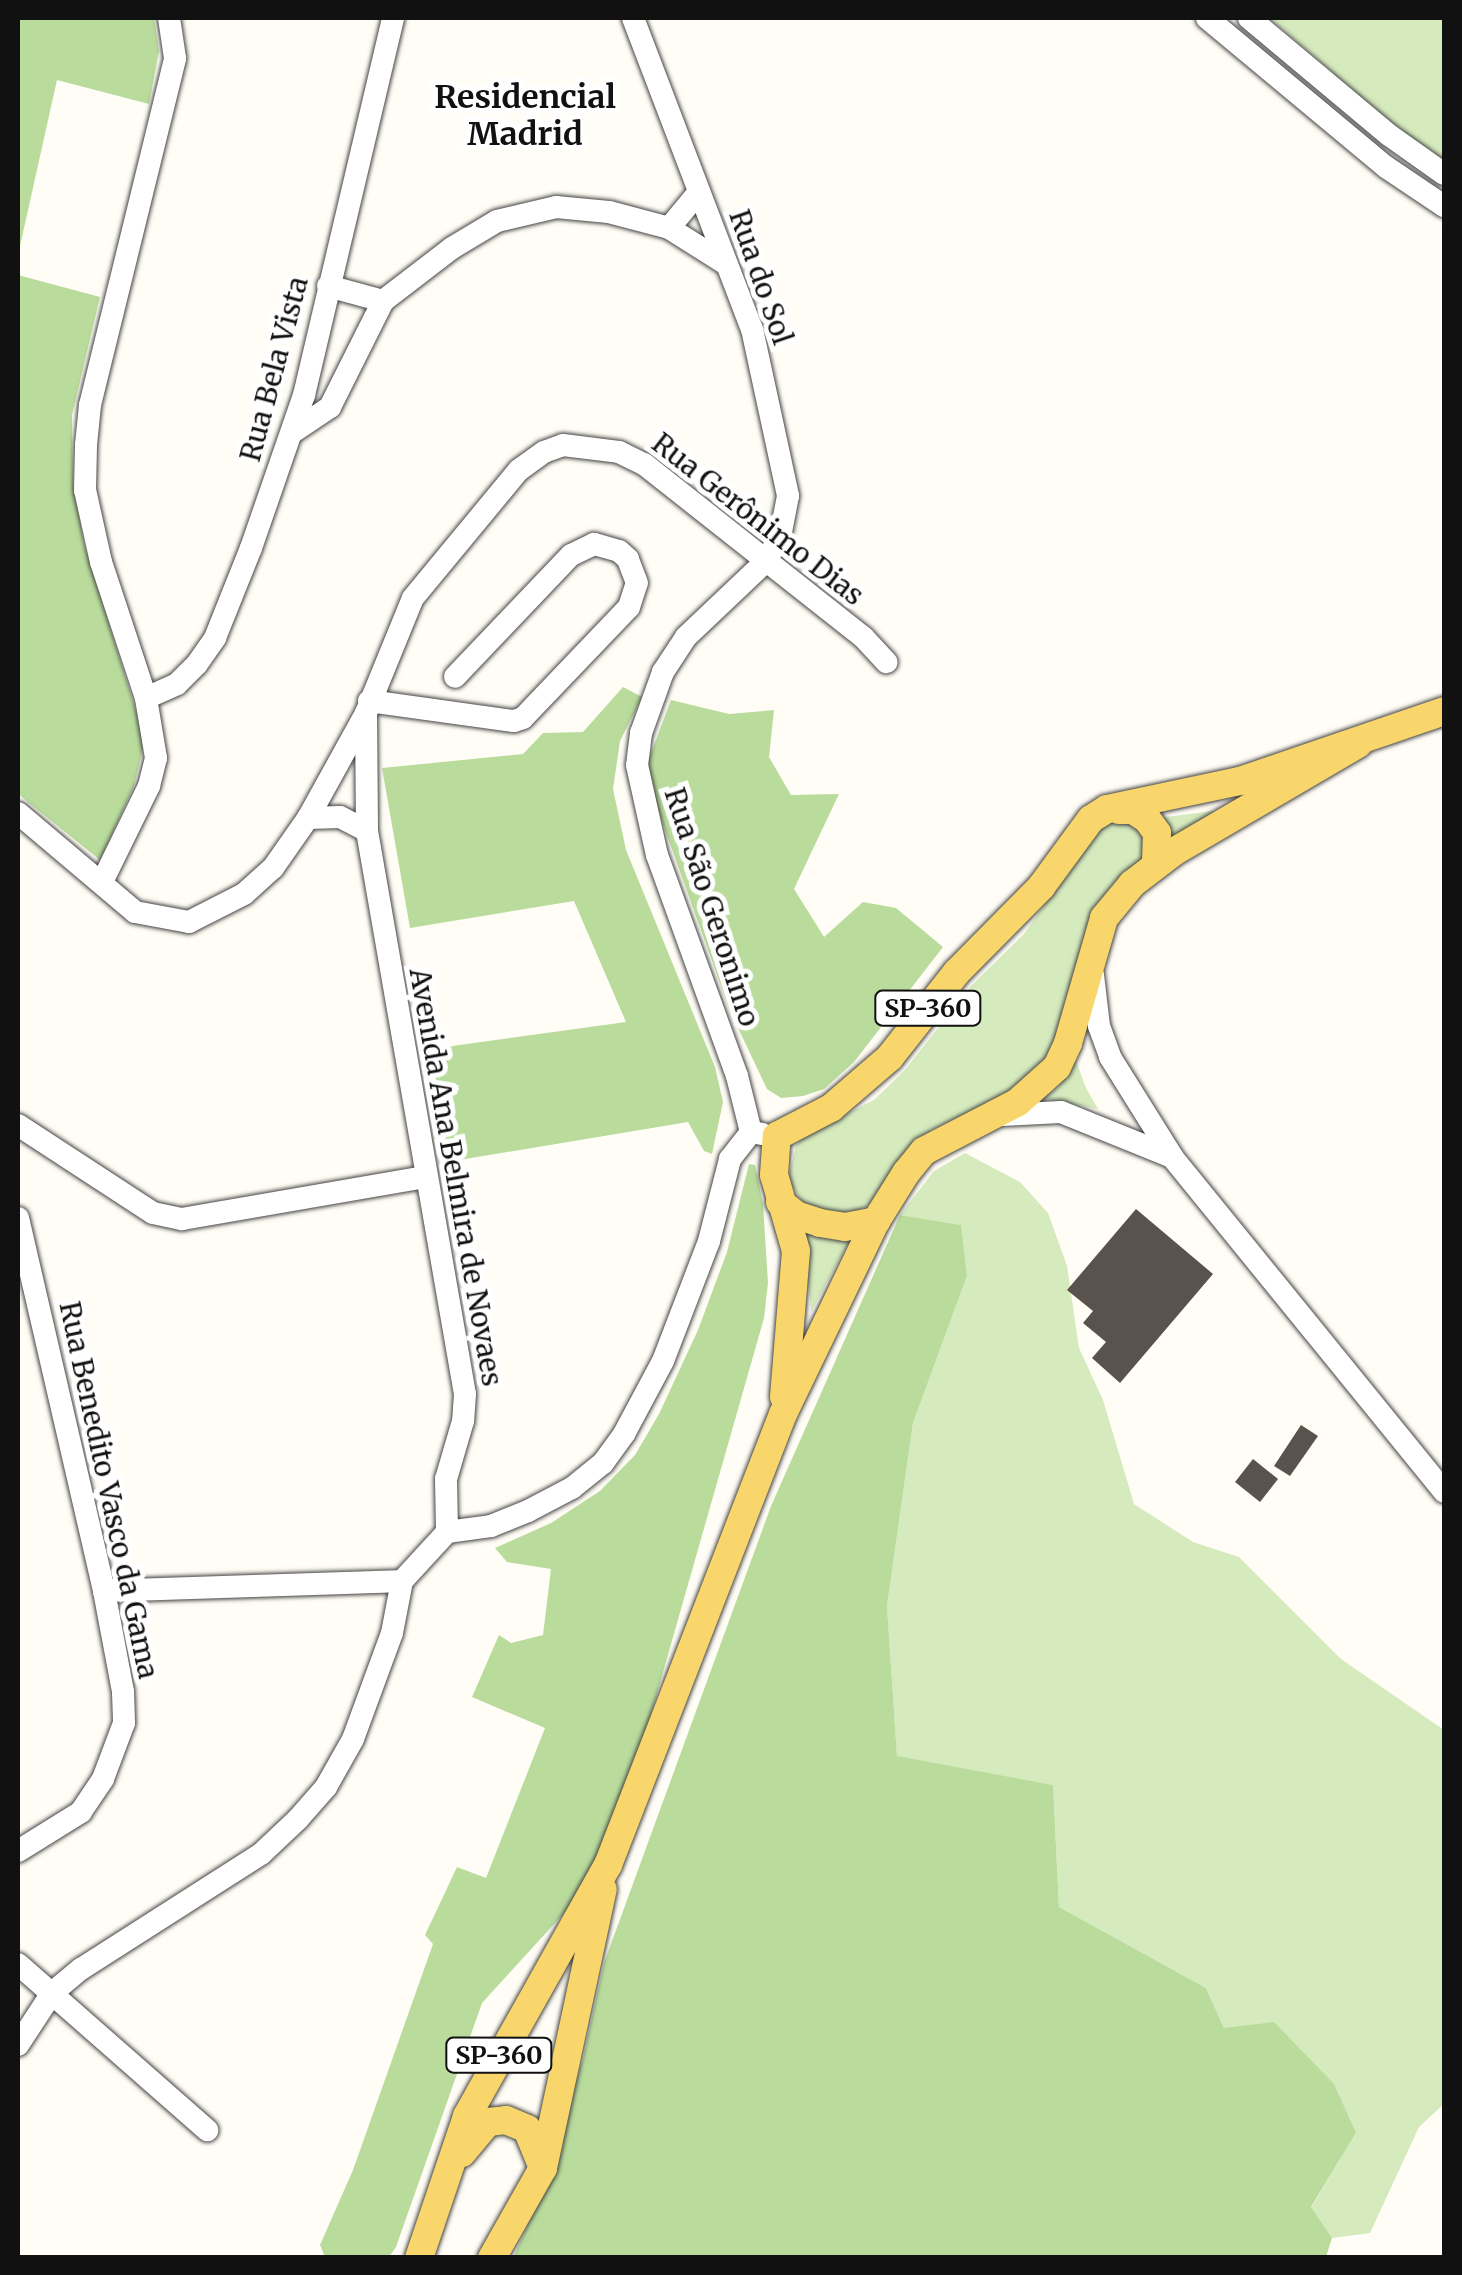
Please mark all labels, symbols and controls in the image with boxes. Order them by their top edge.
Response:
district label: Residencial Madrid [434,79,616,154]
street label: Rua do Sol [722,205,800,349]
street label: Rua Bela Vista [233,273,315,465]
street label: Rua Gerônimo Dias [646,426,870,612]
street label: Rua São Geronimo [658,783,766,1031]
street label: Avenida Ana Belmira de Novaes [403,965,509,1389]
road number: SP-360 [873,988,983,1028]
street label: Rua Benedito Vasco da Gama [53,1298,165,1682]
road number: SP-360 [444,2035,554,2075]

